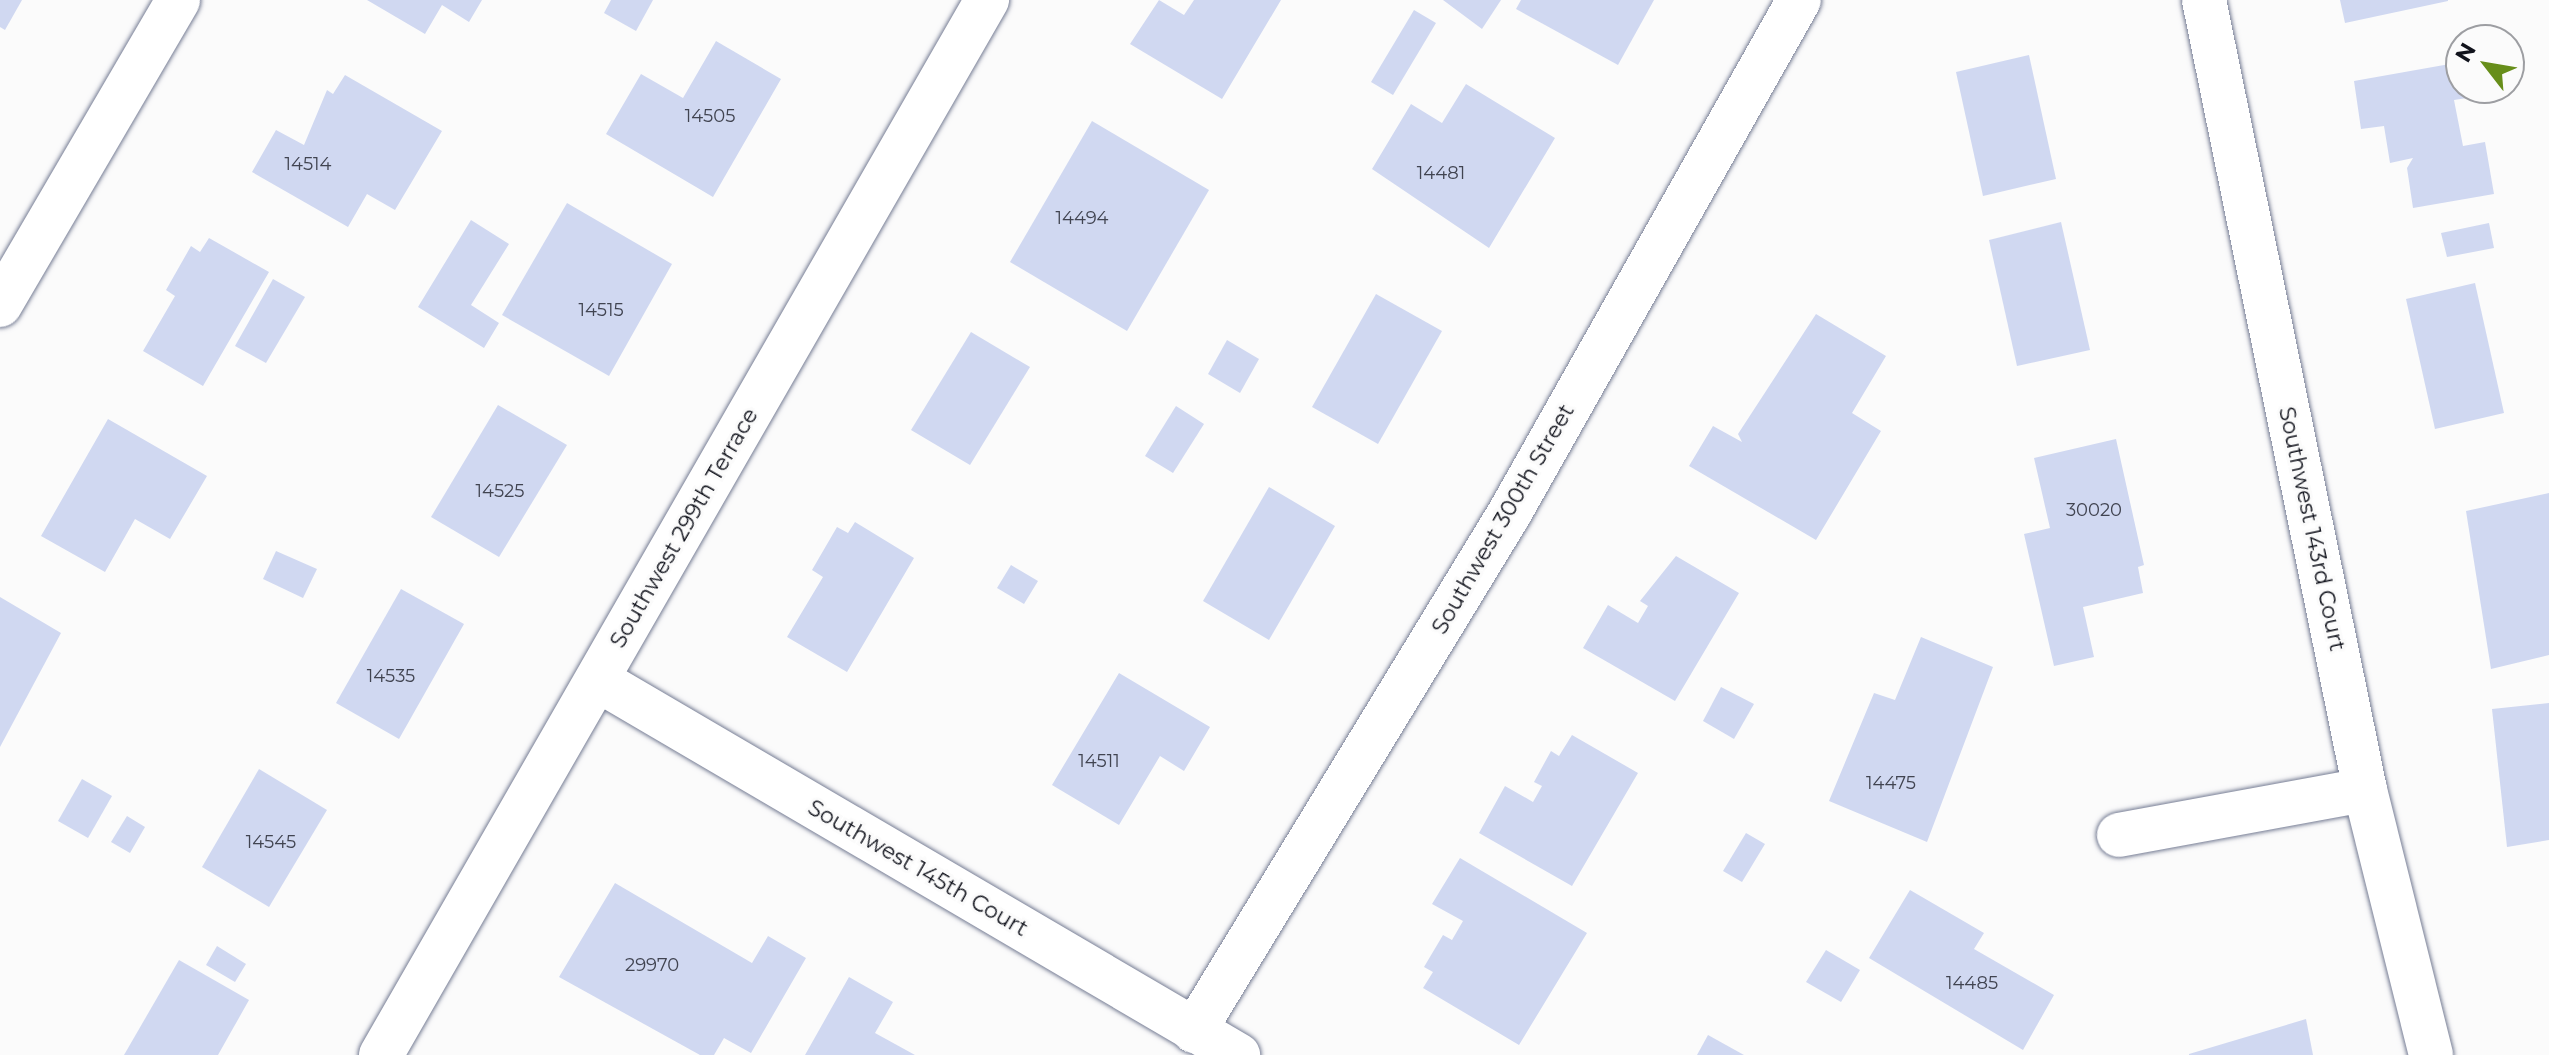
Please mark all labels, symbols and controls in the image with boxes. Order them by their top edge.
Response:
north arrow [2445,24,2525,104]
text: N [2450,38,2482,67]
house number: 14505 [685,105,735,127]
house number: 14514 [285,153,331,175]
house number: 14481 [1417,162,1465,184]
house number: 14494 [1055,207,1109,229]
house number: 14515 [578,299,624,321]
street label: Southwest 300th Street [1426,399,1580,639]
street label: Southwest 299th Terrace [605,404,763,652]
street label: Southwest 143rd Court [2273,404,2351,654]
house number: 14525 [476,480,524,502]
house number: 30020 [2066,499,2122,521]
house number: 14535 [367,665,415,687]
house number: 14511 [1078,750,1120,772]
house number: 14475 [1866,772,1916,794]
street label: Southwest 145th Court [803,794,1033,942]
house number: 14545 [246,831,296,853]
house number: 29970 [625,954,679,976]
house number: 14485 [1946,972,1998,994]

